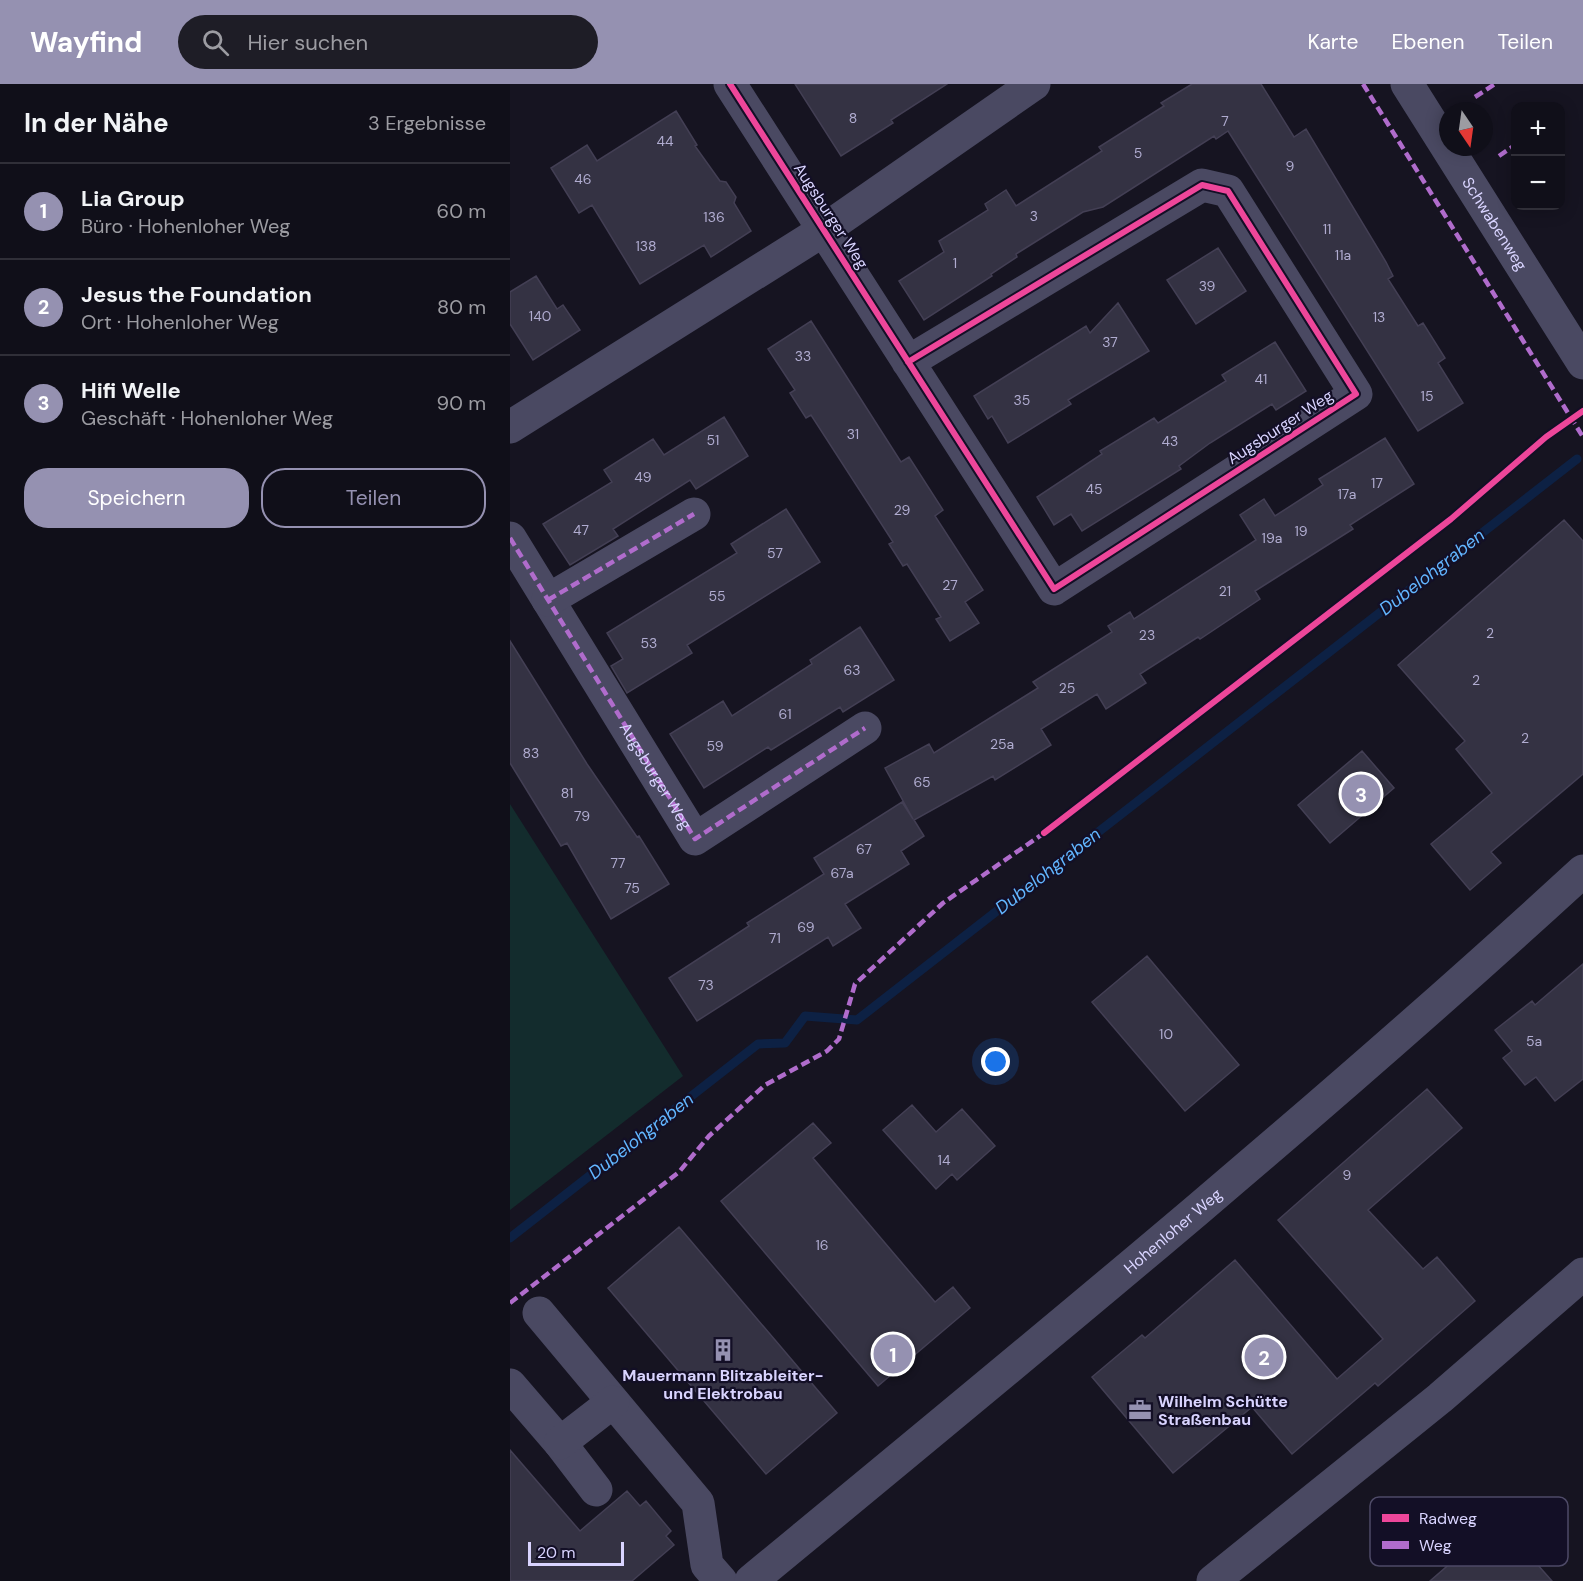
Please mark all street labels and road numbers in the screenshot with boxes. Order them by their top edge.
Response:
street label: Augsburger Weg [789,159,873,273]
street label: Schwabenweg [1458,173,1532,274]
street label: Augsburger Weg [1223,385,1337,469]
street label: Augsburger Weg [615,718,697,833]
street label: Hohenloher Weg [1119,1183,1226,1278]

